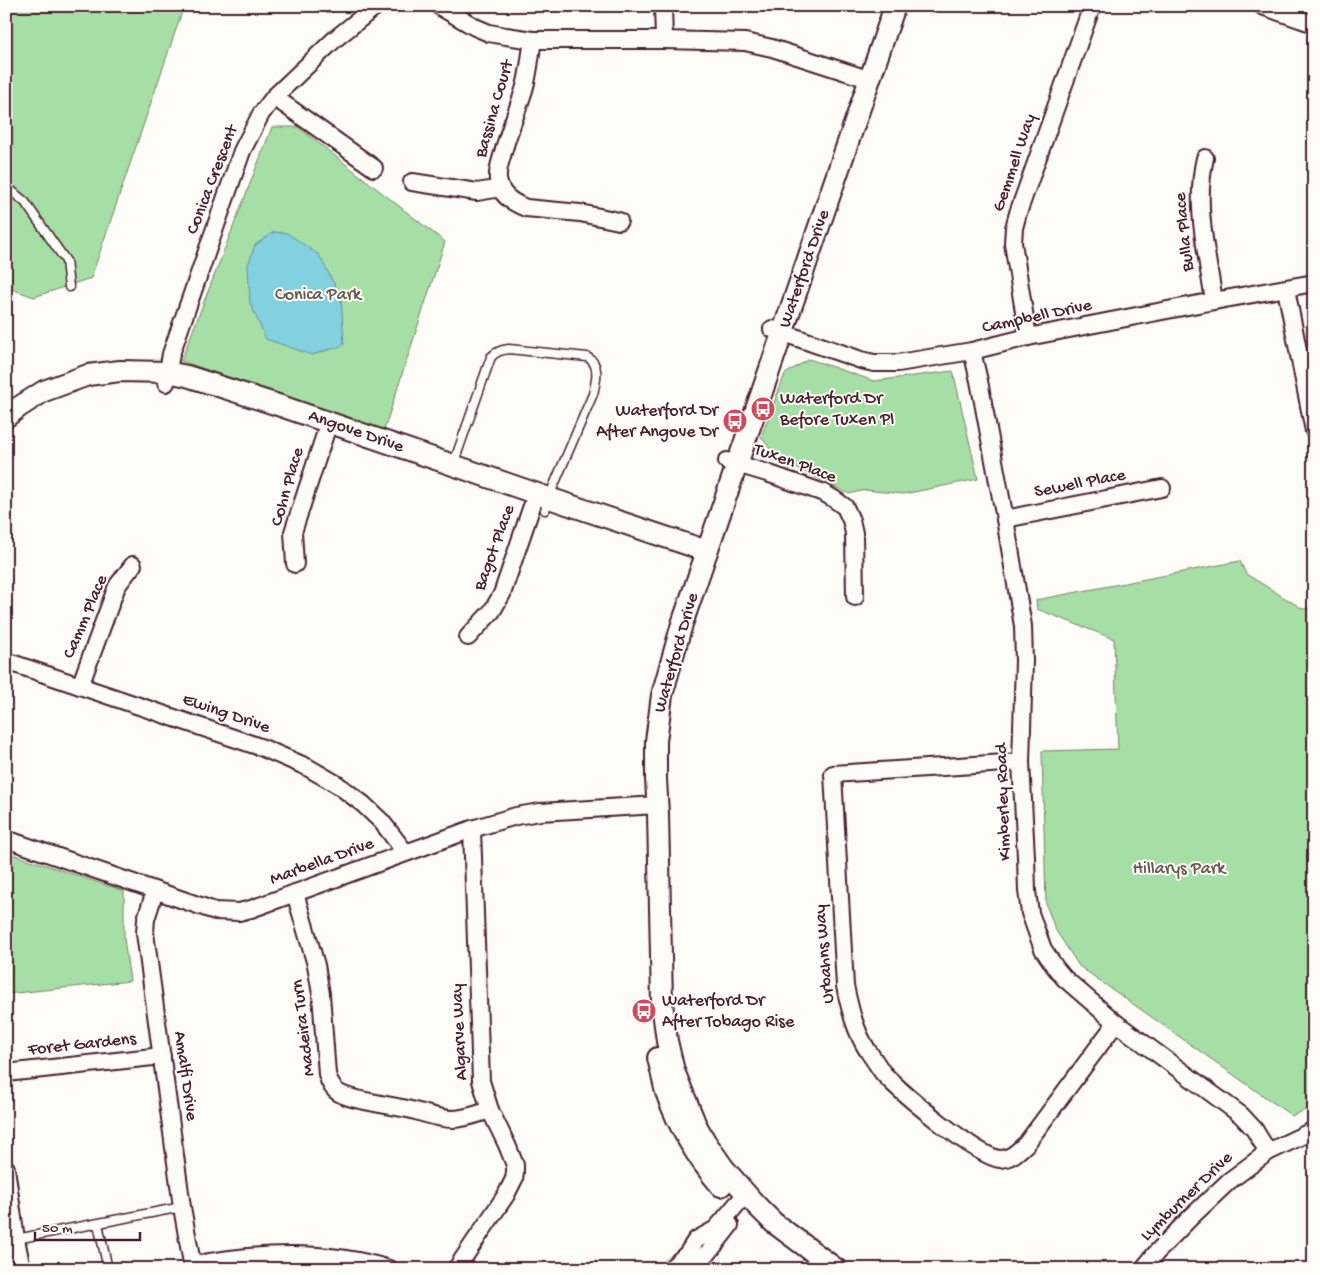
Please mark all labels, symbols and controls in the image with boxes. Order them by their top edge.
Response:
street label: Bassina Court [471,56,519,161]
street label: Gemmell Way [988,111,1042,215]
street label: Conica Crescent [183,121,244,238]
street label: Bulla Place [1170,191,1200,273]
street label: Waterford Drive [775,206,835,331]
park label: Conica Park [275,285,363,306]
street label: Campbell Drive [980,295,1094,339]
place label: Waterford Dr Before Tuxen Pl [779,389,894,431]
bus stop icon: Waterford Dr Before Tuxen Pl [750,396,776,422]
place label: Waterford Dr After Angove Dr [596,401,720,443]
street label: Angove Drive [306,406,407,458]
bus stop icon: Waterford Dr After Angove Dr [722,408,748,434]
street label: Tuxen Place [750,439,840,489]
street label: Cohn Place [267,445,309,529]
street label: Sewell Place [1033,465,1128,503]
street label: Bagot Place [469,502,520,595]
street label: Camm Place [59,571,113,662]
street label: Waterford Drive [650,590,704,715]
street label: Ewing Drive [179,689,273,739]
street label: Kimberley Road [991,741,1017,861]
street label: Marbella Drive [267,833,377,891]
park label: Hillarys Park [1133,859,1227,880]
street label: Urbahns Way [810,903,840,1004]
street label: Madeira Turn [288,978,320,1077]
street label: Algarve Way [447,983,473,1081]
place label: Waterford Dr After Tobago Rise [662,991,795,1033]
bus stop icon: Waterford Dr After Tobago Rise [631,998,657,1024]
street label: Foret Gardens [26,1029,138,1061]
street label: Amalfi Drive [168,1030,202,1123]
street label: Lymburner Drive [1136,1147,1238,1246]
scale bar [35,1210,140,1242]
text: 50 m [42,1220,73,1238]

